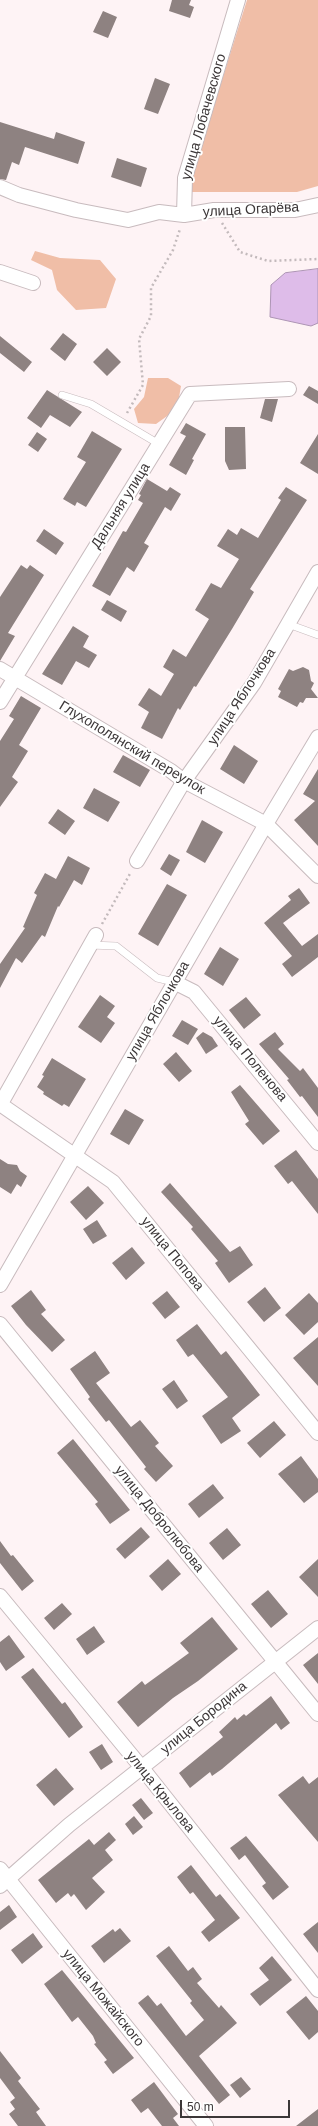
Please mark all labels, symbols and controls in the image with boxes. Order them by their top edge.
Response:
street label: улица Лобачевского [178,52,230,182]
street label: улица Огарёва [202,199,300,221]
street label: Дальняя улица [88,460,154,552]
street label: улица Яблочкова [204,645,280,749]
street label: Глухополянский переулок [56,698,208,798]
street label: улица Яблочкова [123,958,193,1064]
street label: улица Поленова [209,1013,291,1105]
street label: улица Попова [137,1213,207,1295]
street label: улица Добролюбова [111,1462,207,1576]
street label: улица Бородина [157,1678,251,1758]
street label: улица Крылова [122,1748,198,1836]
street label: улица Можайского [59,1946,147,2050]
scale bar [182,2092,292,2118]
text: 50 m [187,2100,214,2114]

